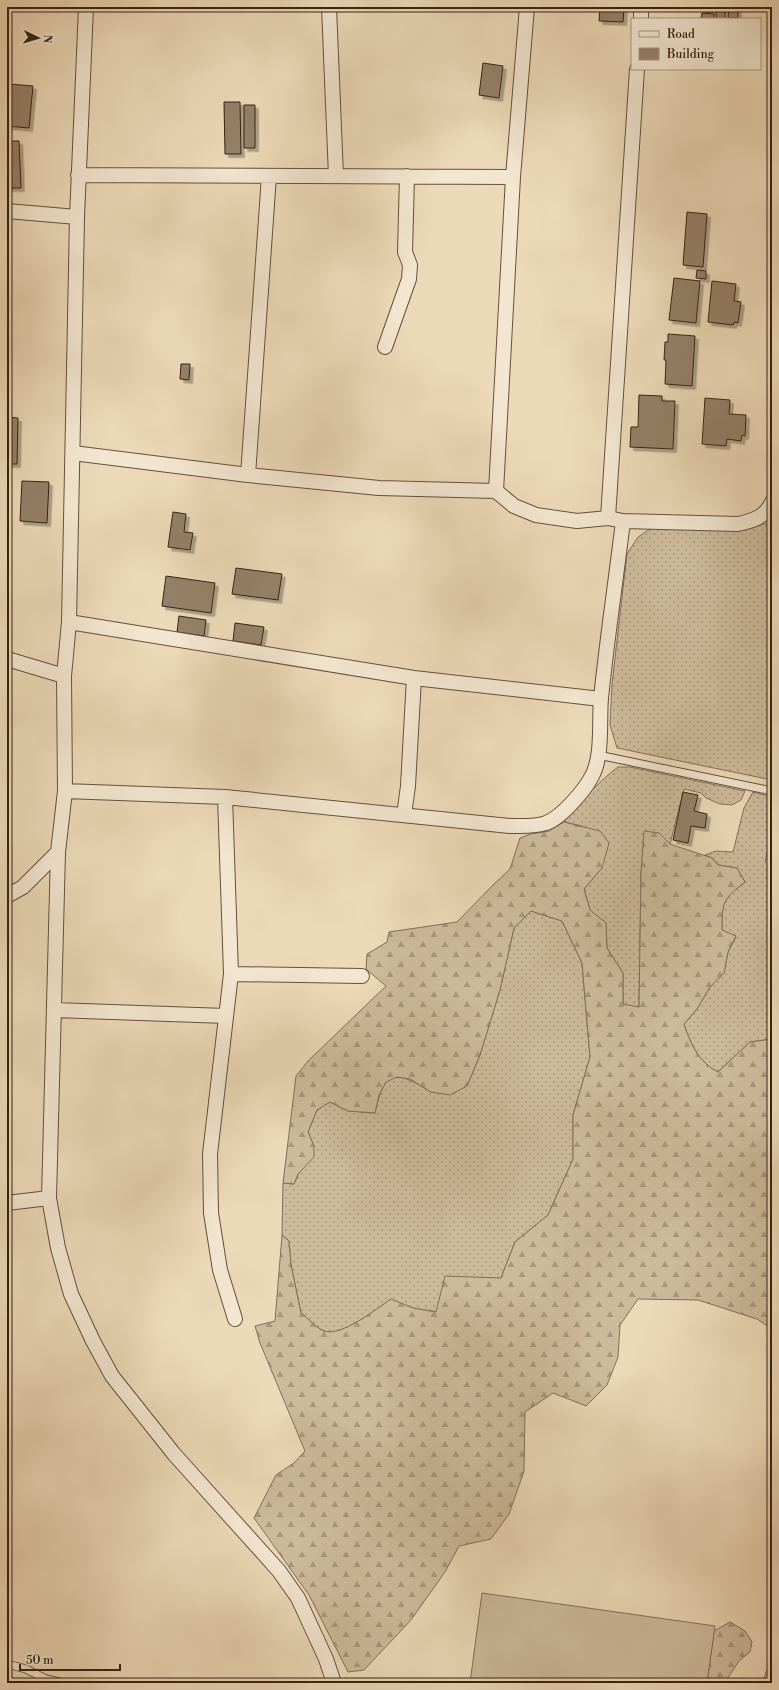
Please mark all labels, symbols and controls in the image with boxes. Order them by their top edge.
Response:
north arrow [18,18,58,58]
legend [631,18,761,70]
text: Road [667,27,695,42]
text: N [40,34,54,44]
text: Building [666,47,715,62]
scale bar [20,1646,120,1672]
text: 50 m [26,1653,54,1668]

